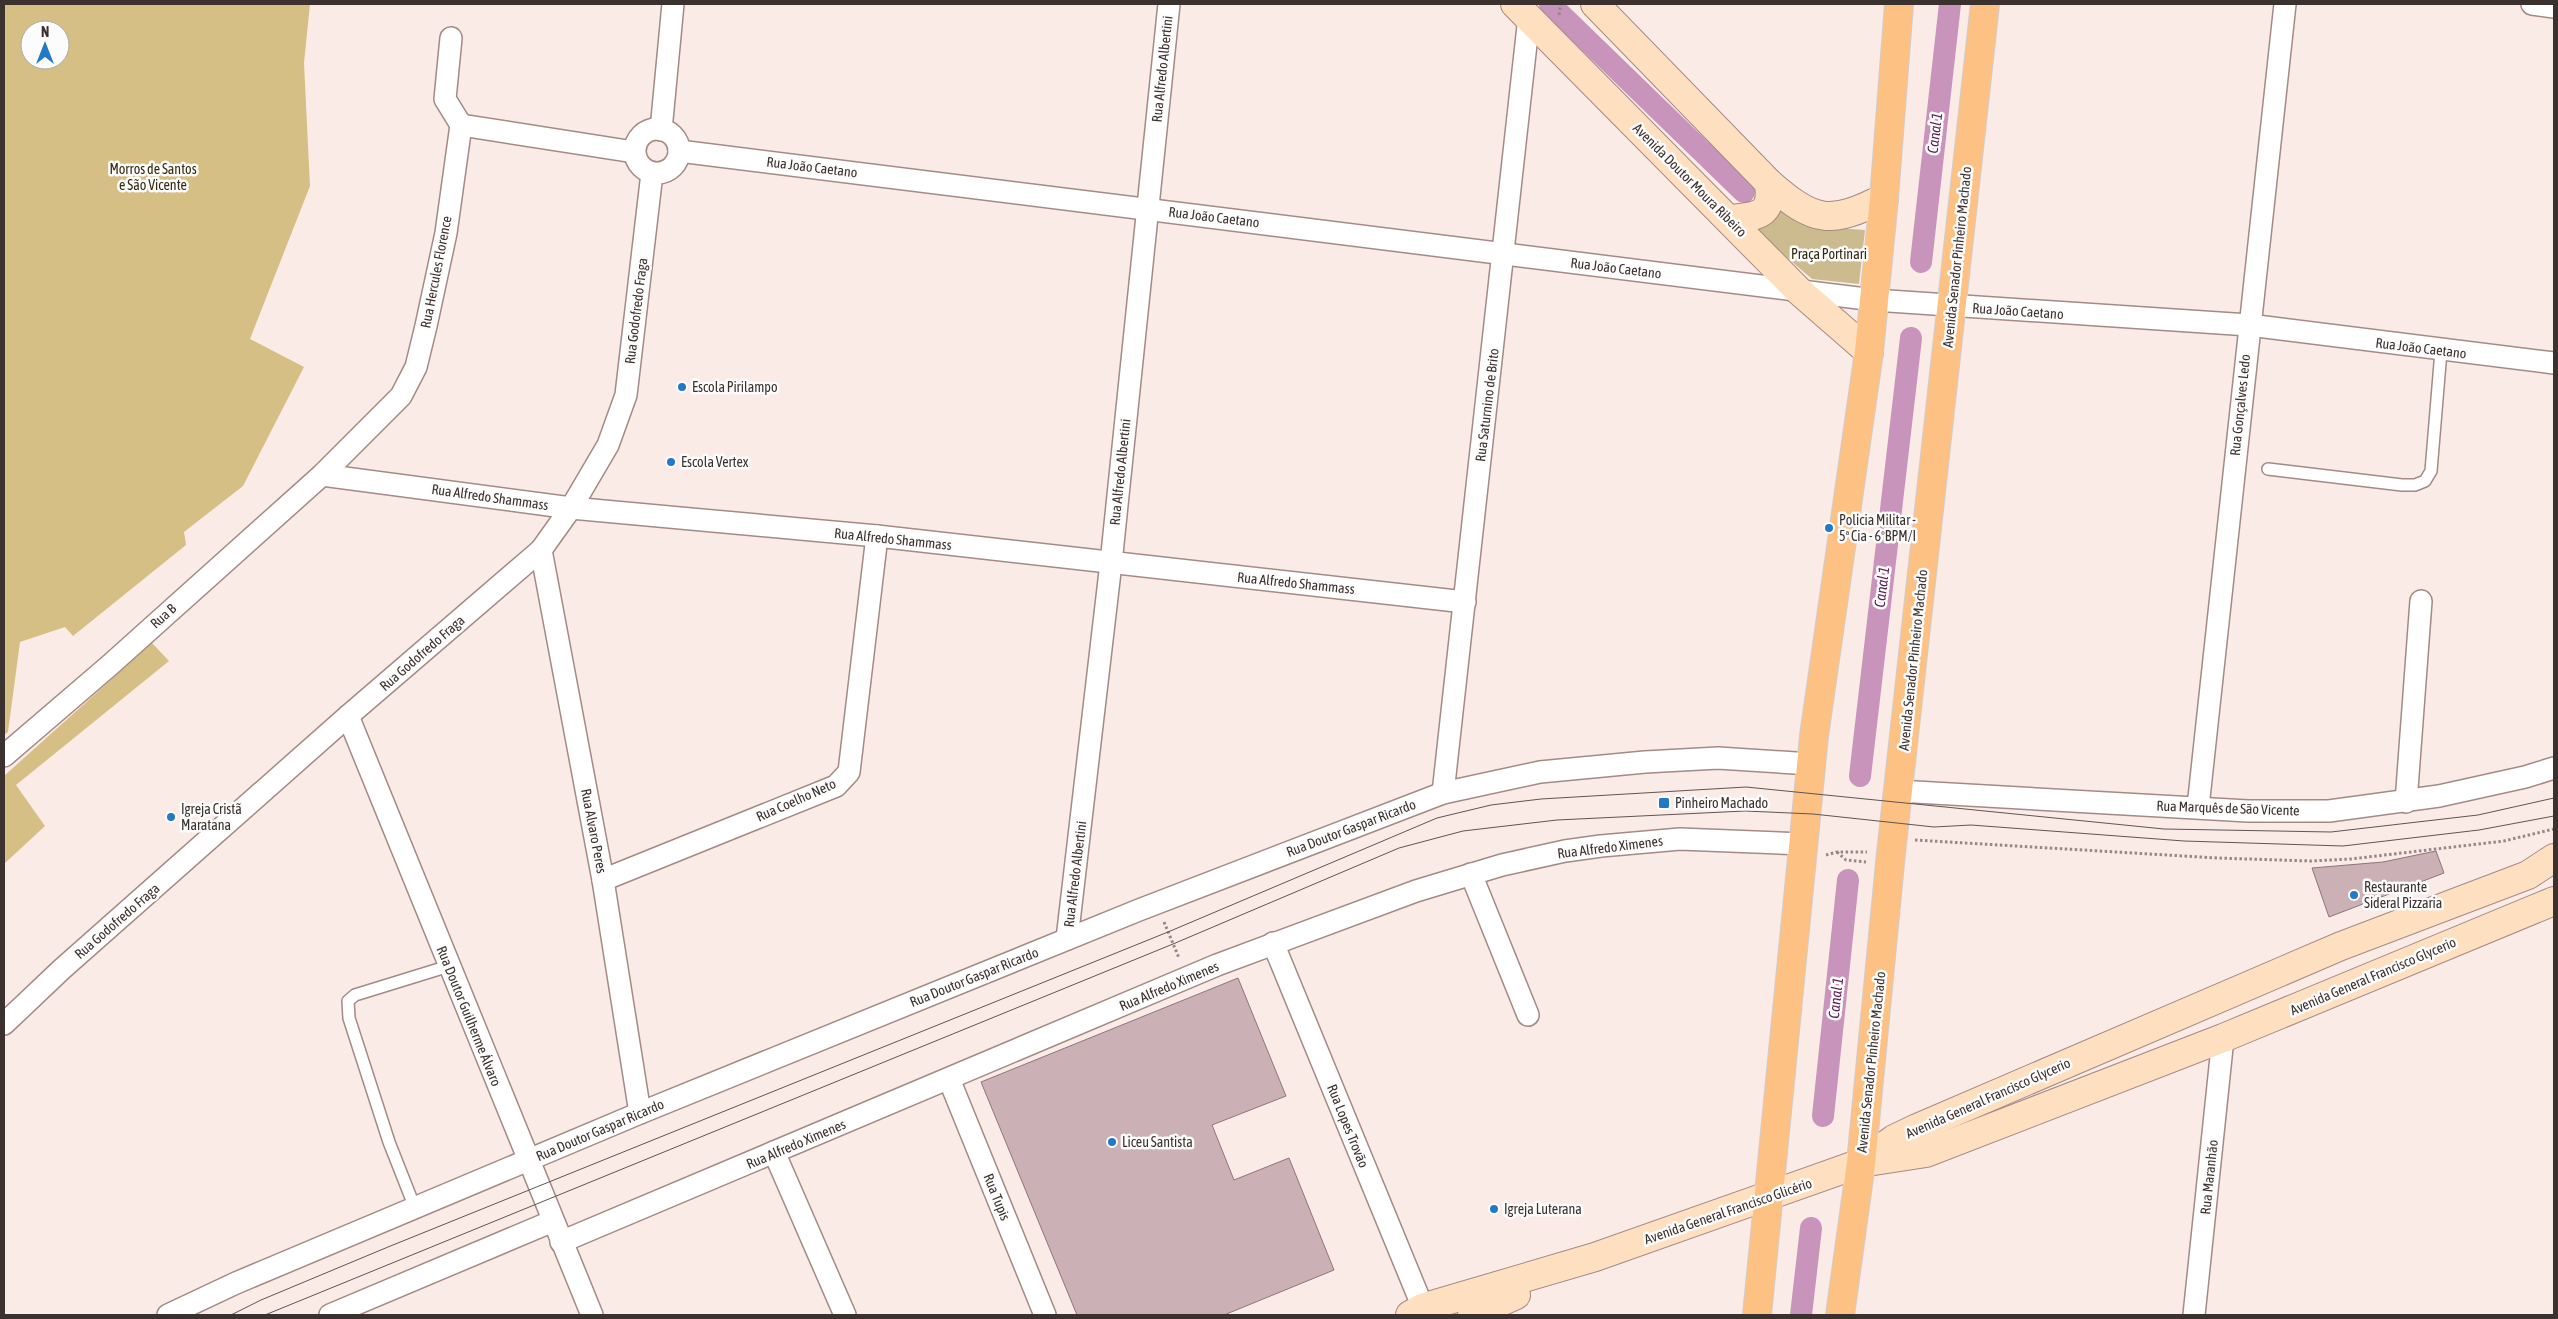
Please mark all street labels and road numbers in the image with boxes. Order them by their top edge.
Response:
street label: Rua Alfredo Albertini [1148,15,1176,123]
street label: Avenida Doutor Moura Ribeiro [1630,120,1750,240]
street label: Rua João Caetano [766,153,858,181]
street label: Avenida Senador Pinheiro Machado [1940,166,1974,348]
street label: Rua João Caetano [1168,203,1260,231]
street label: Rua Hercules Florence [417,214,455,330]
street label: Rua João Caetano [1570,254,1662,282]
street label: Rua Godofredo Fraga [622,257,650,365]
street label: Rua João Caetano [1972,300,2064,322]
street label: Rua João Caetano [2375,334,2467,362]
street label: Rua Saturnino de Brito [1472,347,1502,463]
street label: Rua Gonçalves Ledo [2227,353,2253,457]
street label: Rua Alfredo Albertini [1106,418,1134,526]
street label: Rua Alfredo Shammass [430,481,550,513]
street label: Rua Alfredo Shammass [834,525,953,553]
street label: Rua Alfredo Shammass [1237,569,1356,597]
street label: Avenida Senador Pinheiro Machado [1896,569,1930,751]
street label: Rua B [147,600,179,632]
street label: Rua Godofredo Fraga [376,612,468,694]
street label: Rua Coelho Neto [754,775,838,825]
street label: Rua Alvaro Peres [578,787,610,875]
street label: Rua Doutor Gaspar Ricardo [1284,796,1418,860]
street label: Rua Marquês de São Vicente [2156,798,2300,818]
street label: Rua Alfredo Albertini [1061,820,1089,928]
street label: Rua Alfredo Ximenes [1556,833,1664,861]
street label: Rua Godofredo Fraga [71,880,163,962]
street label: Avenida General Francisco Glycerio [2288,934,2458,1018]
street label: Rua Doutor Guilherme Álvaro [434,944,504,1088]
street label: Rua Doutor Gaspar Ricardo [907,944,1041,1010]
street label: Rua Alfredo Ximenes [1117,958,1221,1014]
street label: Avenida Senador Pinheiro Machado [1854,971,1888,1153]
street label: Avenida General Francisco Glycerio [1903,1054,2073,1142]
street label: Rua Lopes Trovão [1324,1082,1372,1170]
street label: Rua Doutor Gaspar Ricardo [534,1096,666,1164]
street label: Rua Alfredo Ximenes [744,1116,848,1172]
street label: Rua Maranhão [2197,1139,2221,1215]
street label: Rua Tupis [980,1171,1014,1223]
street label: Avenida General Francisco Glicério [1642,1175,1814,1247]

